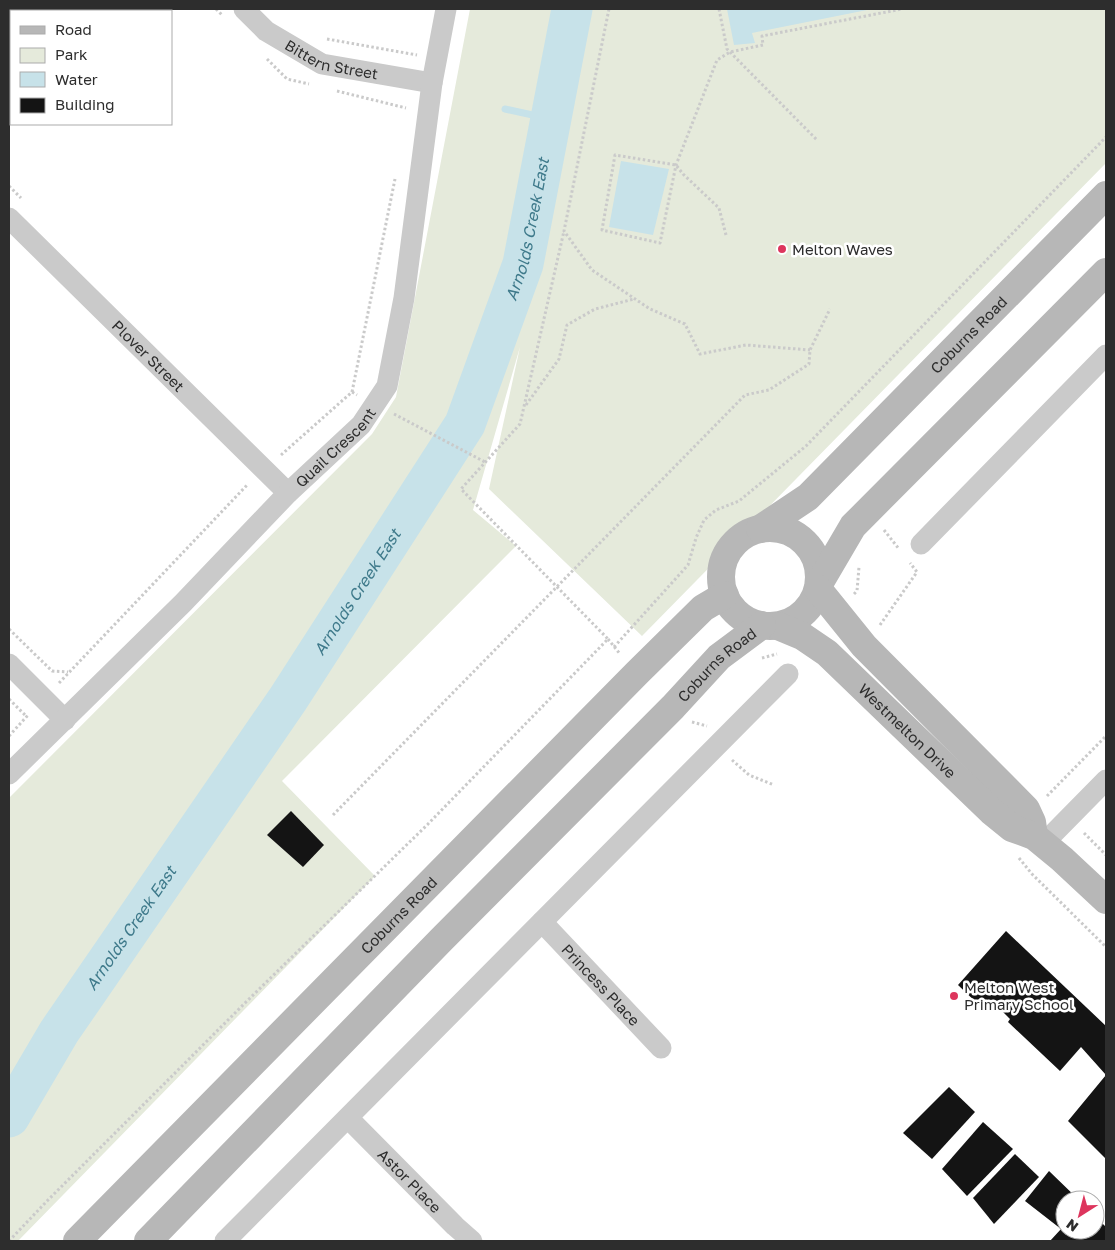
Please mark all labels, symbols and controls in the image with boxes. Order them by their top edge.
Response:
legend [10,10,172,125]
text: Road [55,20,92,38]
street label: Bittern Street [282,35,380,83]
text: Park [55,45,88,63]
text: Water [55,70,98,88]
text: Building [55,95,115,113]
water label: Arnolds Creek East [501,155,553,303]
place label: Melton Waves [792,240,893,258]
marker: Melton Waves [776,243,788,255]
street label: Coburns Road [926,292,1010,377]
street label: Plover Street [109,316,188,395]
street label: Quail Crescent [291,404,379,491]
water label: Arnolds Creek East [309,524,406,659]
street label: Coburns Road [674,624,759,705]
street label: Westmelton Drive [855,680,960,782]
water label: Arnolds Creek East [81,861,181,994]
street label: Coburns Road [357,873,440,957]
street label: Princess Place [558,940,644,1029]
place label: Melton West Primary School [964,978,1074,1013]
marker: Melton West Primary School [948,990,960,1002]
street label: Astor Place [374,1145,446,1216]
north arrow [1055,1190,1105,1240]
text: N [1063,1216,1081,1236]

